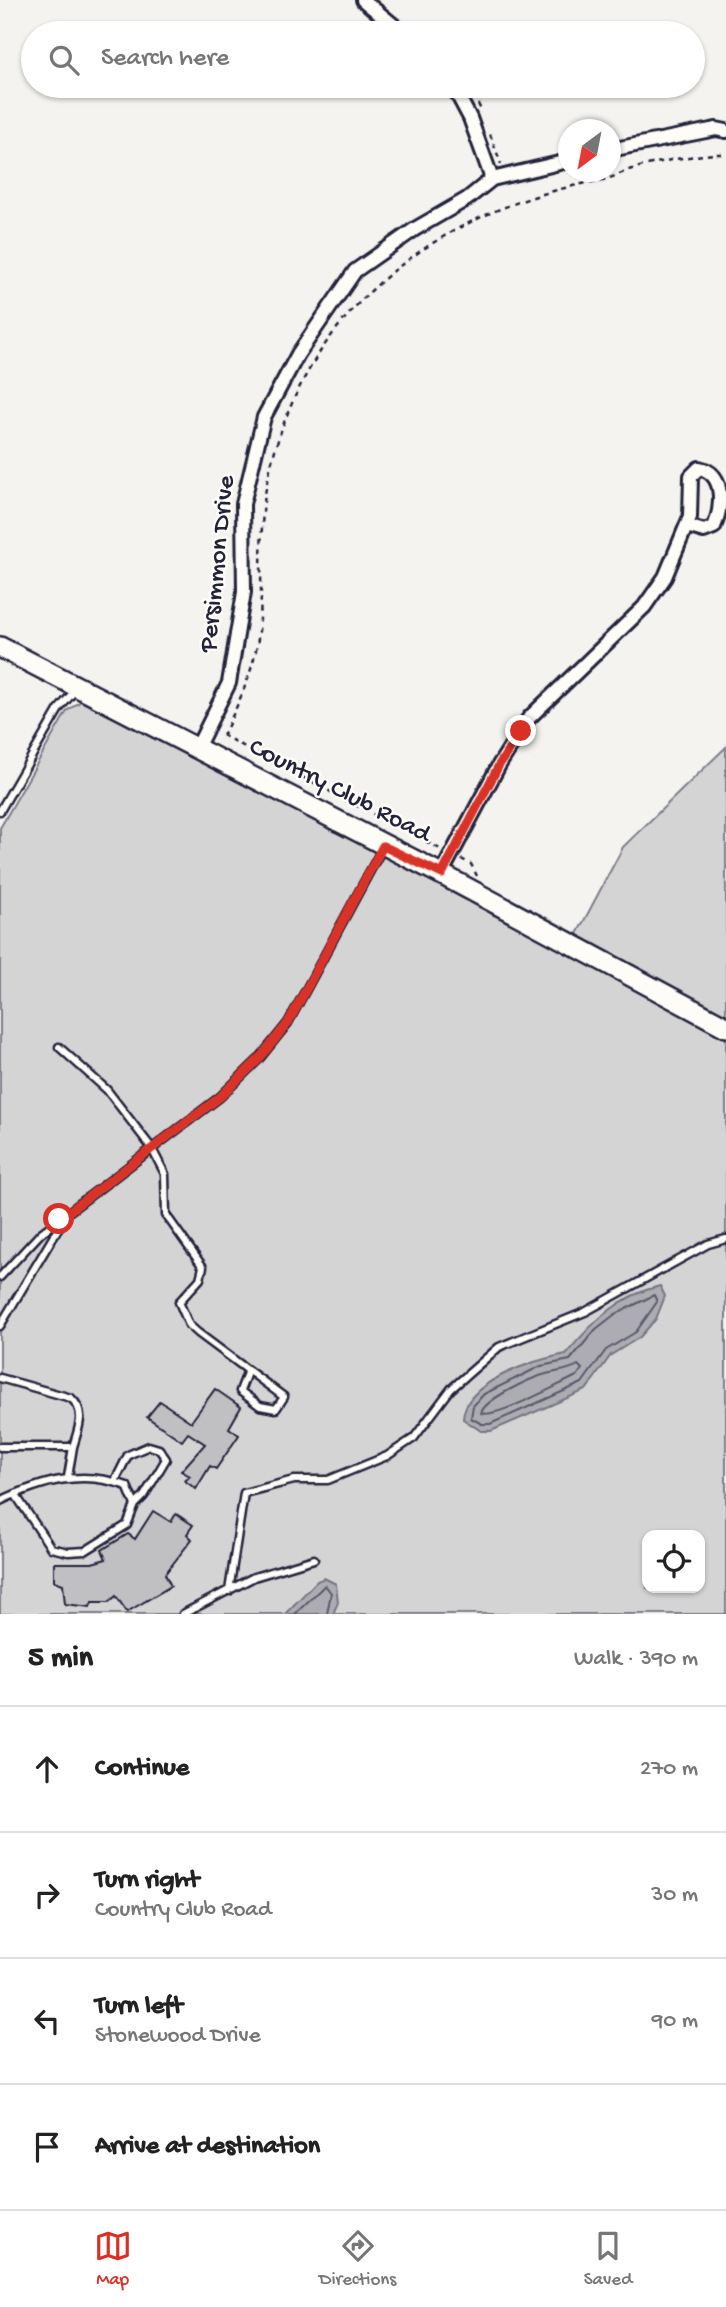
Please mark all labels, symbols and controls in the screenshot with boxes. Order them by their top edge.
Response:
search box [21,21,705,98]
icon: search [45,41,83,79]
text: Search here [101,44,229,75]
north arrow [558,119,621,182]
street label: Persimmon Drive [194,473,244,655]
route end [505,715,536,746]
street label: Country Club Road [243,733,437,852]
route start [43,1203,74,1234]
map controls [642,1530,705,1593]
button: locate [642,1530,705,1593]
text: 5 min [28,1642,93,1677]
text: Walk · 390 m [574,1646,698,1673]
icon: ahead [28,1750,66,1788]
text: Continue [95,1754,189,1785]
text: 270 m [640,1756,698,1783]
text: Turn right [95,1866,199,1897]
icon: right [28,1876,66,1914]
text: 30 m [651,1882,698,1909]
text: Country Club Road [95,1897,272,1924]
text: Turn left [95,1992,183,2023]
icon: left [28,2002,66,2040]
text: 90 m [652,2008,698,2035]
text: Stonewood Drive [95,2023,261,2050]
icon: arrive [28,2128,66,2166]
text: Arrive at destination [95,2132,320,2163]
tab: Map [94,2227,132,2292]
tab: Directions [319,2227,396,2292]
tab: Saved [584,2227,632,2292]

